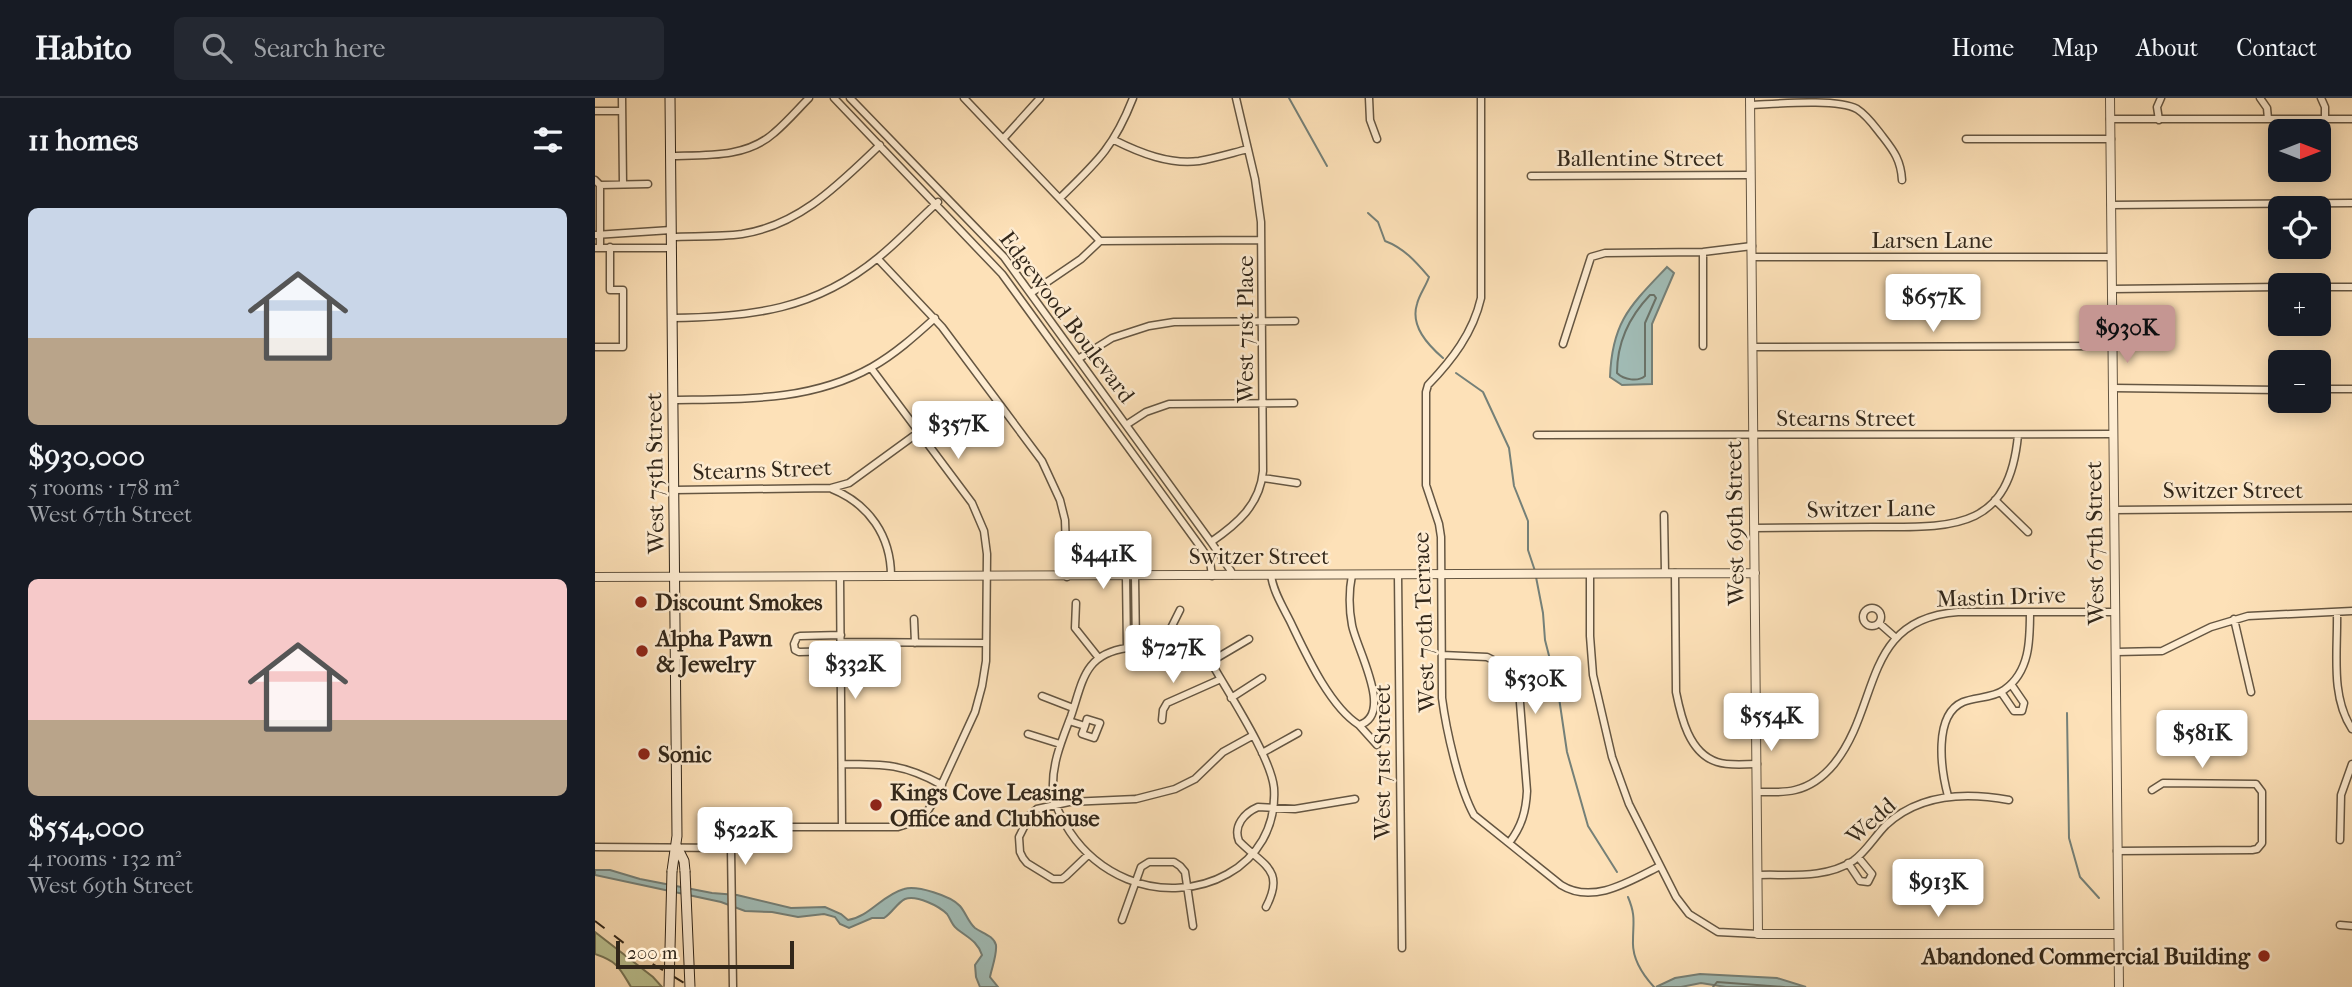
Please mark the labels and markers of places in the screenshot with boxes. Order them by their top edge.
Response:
pin: $657K [1884,274,1982,334]
pin: $930K [2078,306,2176,365]
pin: $357K [909,402,1007,461]
pin: $441K [1054,532,1152,591]
place label: Discount Smokes [655,589,823,616]
marker: Discount Smokes [633,594,649,610]
place label: Alpha Pawn & Jewelry [654,625,773,678]
pin: $727K [1124,626,1222,685]
pin: $332K [806,642,904,701]
marker: Alpha Pawn & Jewelry [634,643,650,659]
pin: $530K [1486,656,1584,716]
pin: $554K [1722,694,1820,753]
pin: $581K [2153,710,2251,770]
place label: Sonic [658,741,712,768]
marker: Sonic [636,746,652,762]
place label: Kings Cove Leasing Office and Clubhouse [890,779,1100,832]
marker: Kings Cove Leasing Office and Clubhouse [868,797,884,813]
pin: $522K [696,808,794,867]
pin: $913K [1889,860,1987,919]
place label: Abandoned Commercial Building [1920,943,2251,970]
marker: Abandoned Commercial Building [2256,948,2272,964]

